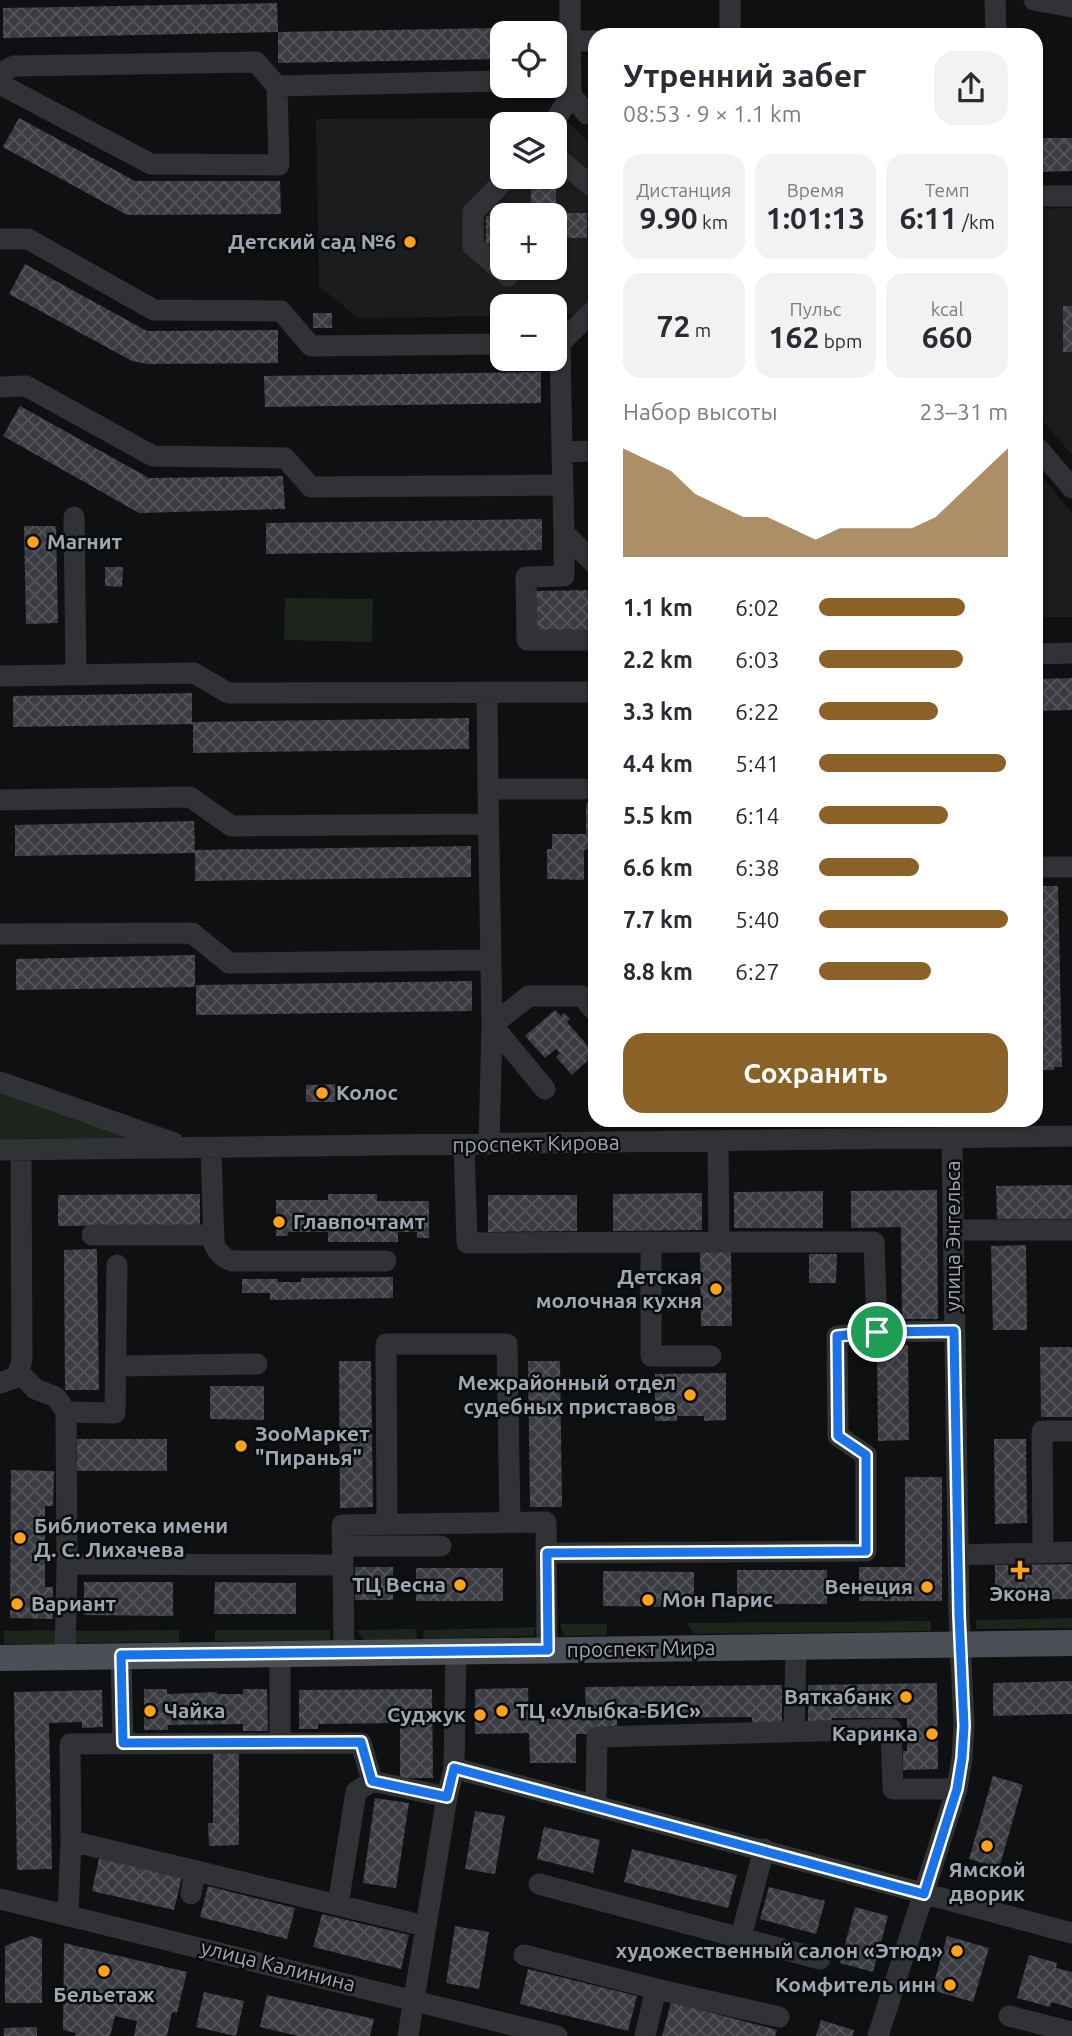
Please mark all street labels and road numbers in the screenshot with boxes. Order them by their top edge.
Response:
street label: проспект Кирова [452,1130,620,1156]
street label: улица Энгельса [940,1160,964,1312]
street label: проспект Мира [566,1635,716,1661]
street label: улица Калинина [199,1934,358,1996]

